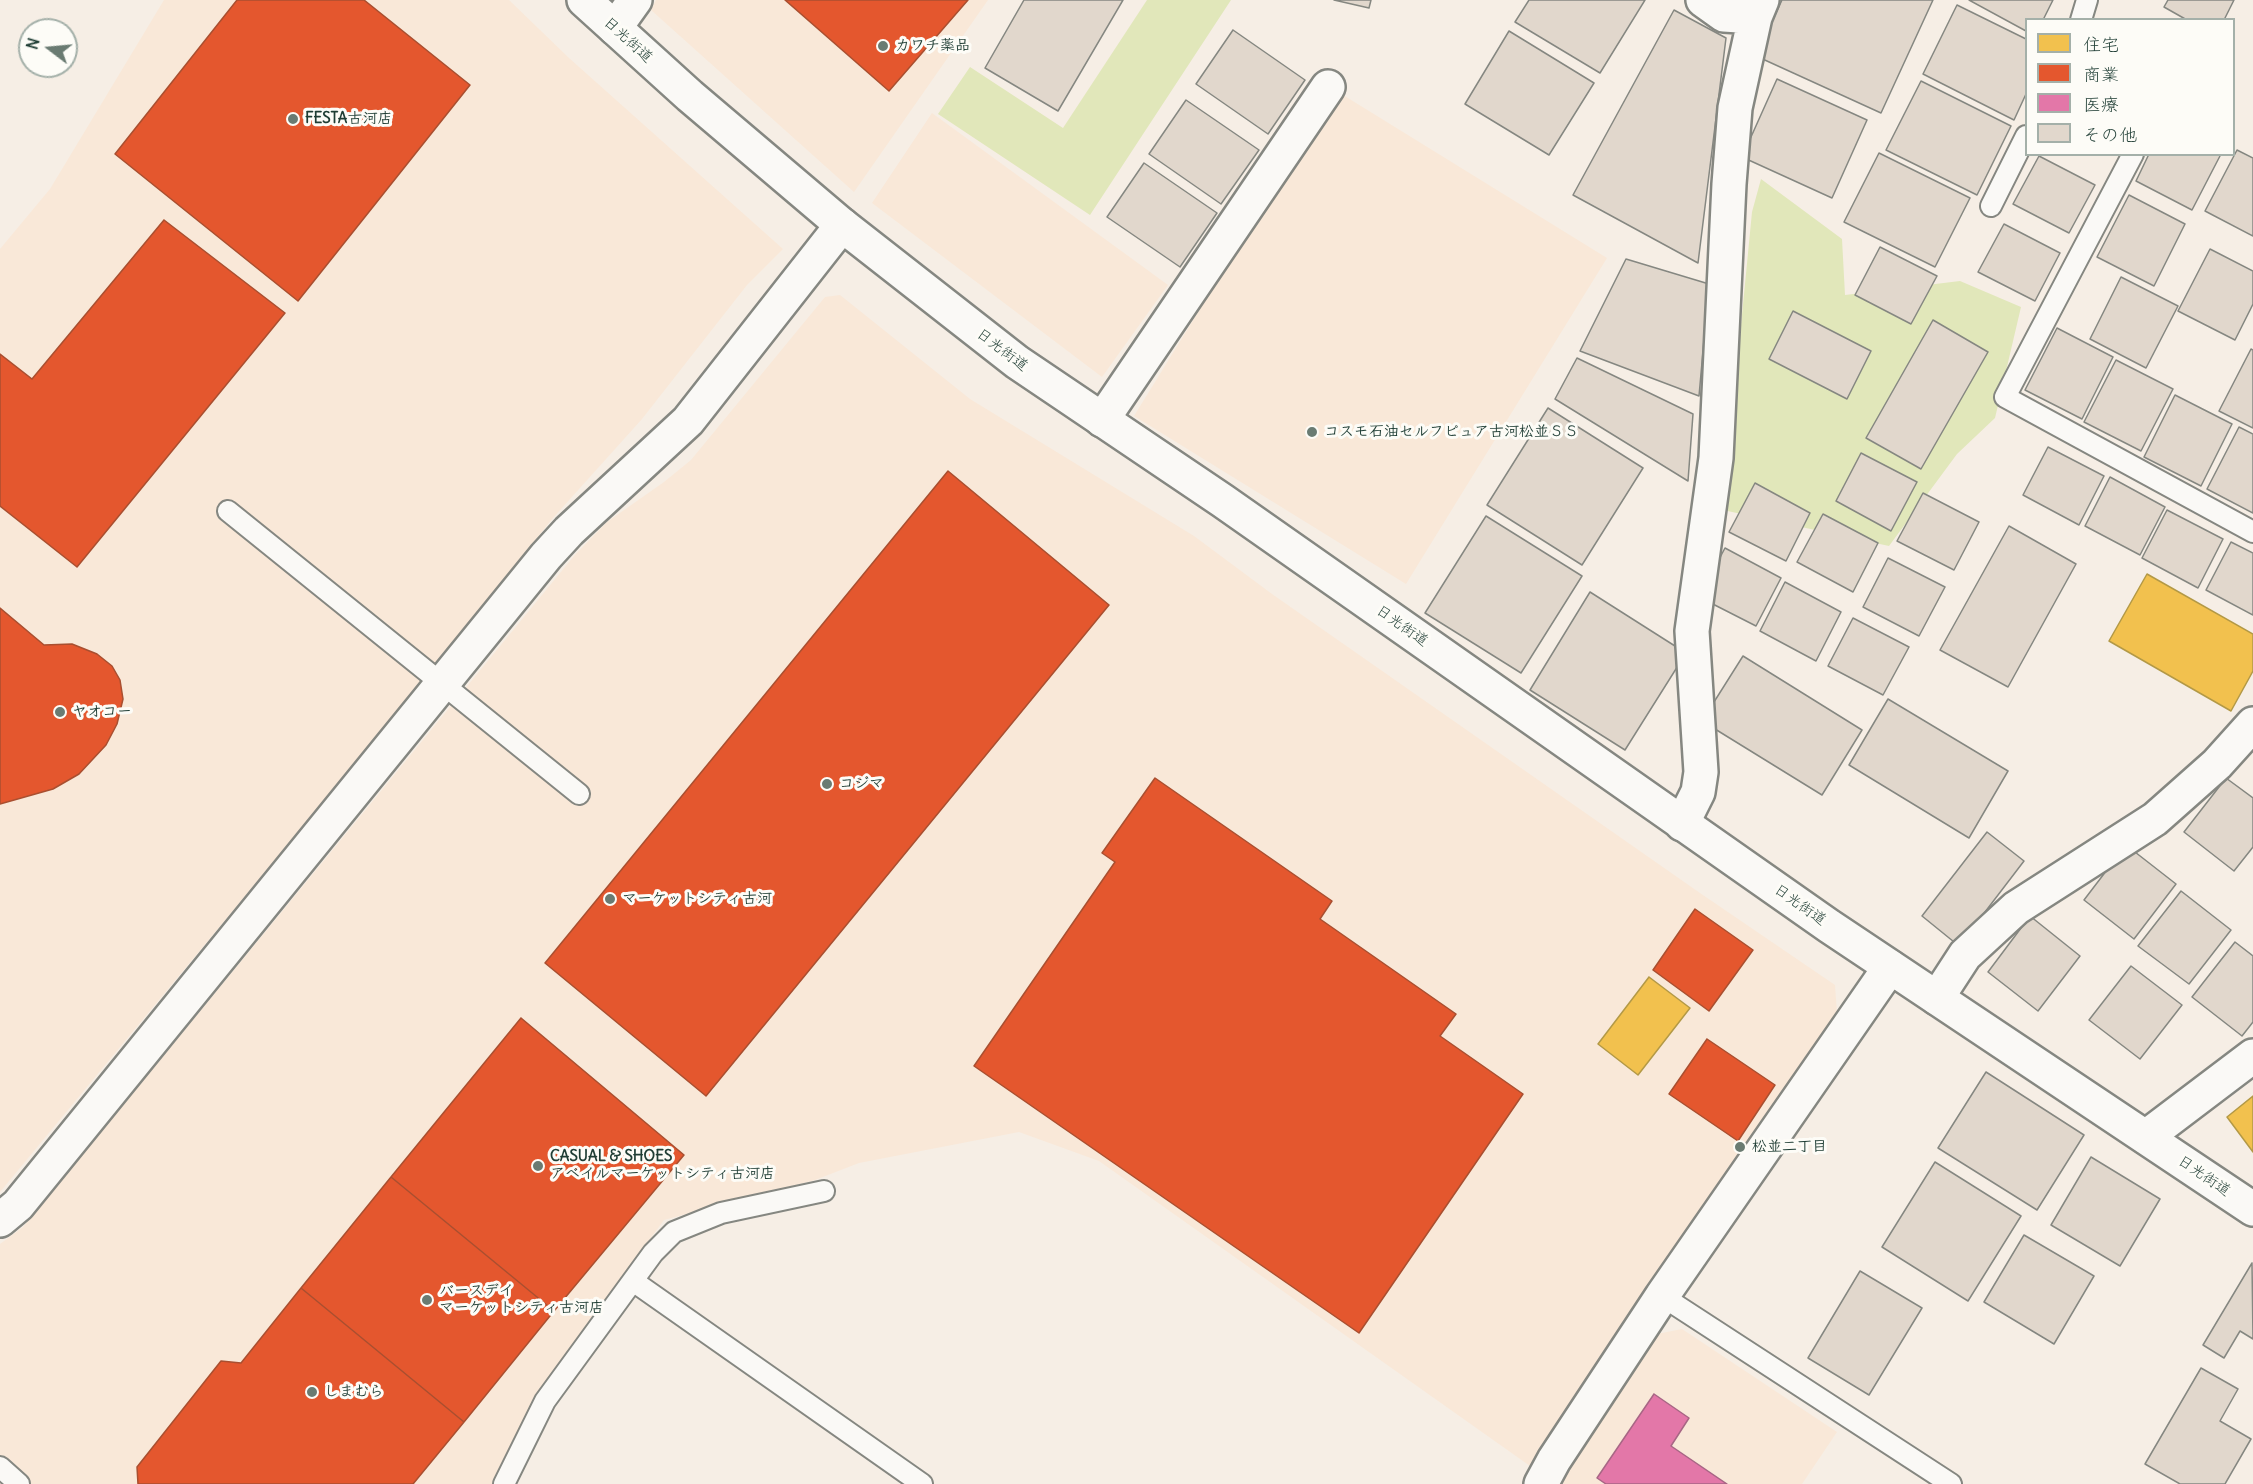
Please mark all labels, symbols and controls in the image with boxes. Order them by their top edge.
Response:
street label: 日光街道 [600,13,656,67]
north arrow [18,18,78,78]
legend [2025,18,2235,156]
text: 住宅 [2083,33,2119,56]
text: N [21,36,44,52]
place label: カワチ薬品 [895,37,970,55]
marker: カワチ薬品 [876,39,890,53]
text: 商業 [2083,63,2119,86]
text: 医療 [2083,93,2119,116]
place label: FESTA古河店 [305,110,392,128]
marker: FESTA古河店 [286,112,300,126]
text: その他 [2083,123,2137,146]
street label: 日光街道 [973,325,1031,375]
place label: コスモ石油セルフピュア古河松並ＳＳ [1324,423,1579,441]
marker: コスモ石油セルフピュア古河松並ＳＳ [1305,425,1319,439]
street label: 日光街道 [1372,601,1432,651]
place label: ヤオコー [72,703,132,721]
marker: ヤオコー [53,705,67,719]
place label: コジマ [839,775,884,793]
marker: コジマ [820,777,834,791]
street label: 日光街道 [1770,880,1830,930]
place label: マーケットシティ古河 [622,890,772,908]
marker: マーケットシティ古河 [603,892,617,906]
place label: 松並二丁目 [1752,1138,1827,1156]
marker: 松並二丁目 [1733,1140,1747,1154]
place label: CASUAL & SHOES アベイルマーケットシティ古河店 [550,1148,775,1183]
street label: 日光街道 [2174,1152,2234,1200]
marker: CASUAL & SHOES アベイルマーケットシティ古河店 [531,1159,545,1173]
place label: バースデイ マーケットシティ古河店 [439,1282,604,1317]
marker: バースデイ マーケットシティ古河店 [420,1293,434,1307]
place label: しまむら [324,1383,384,1401]
marker: しまむら [305,1385,319,1399]

